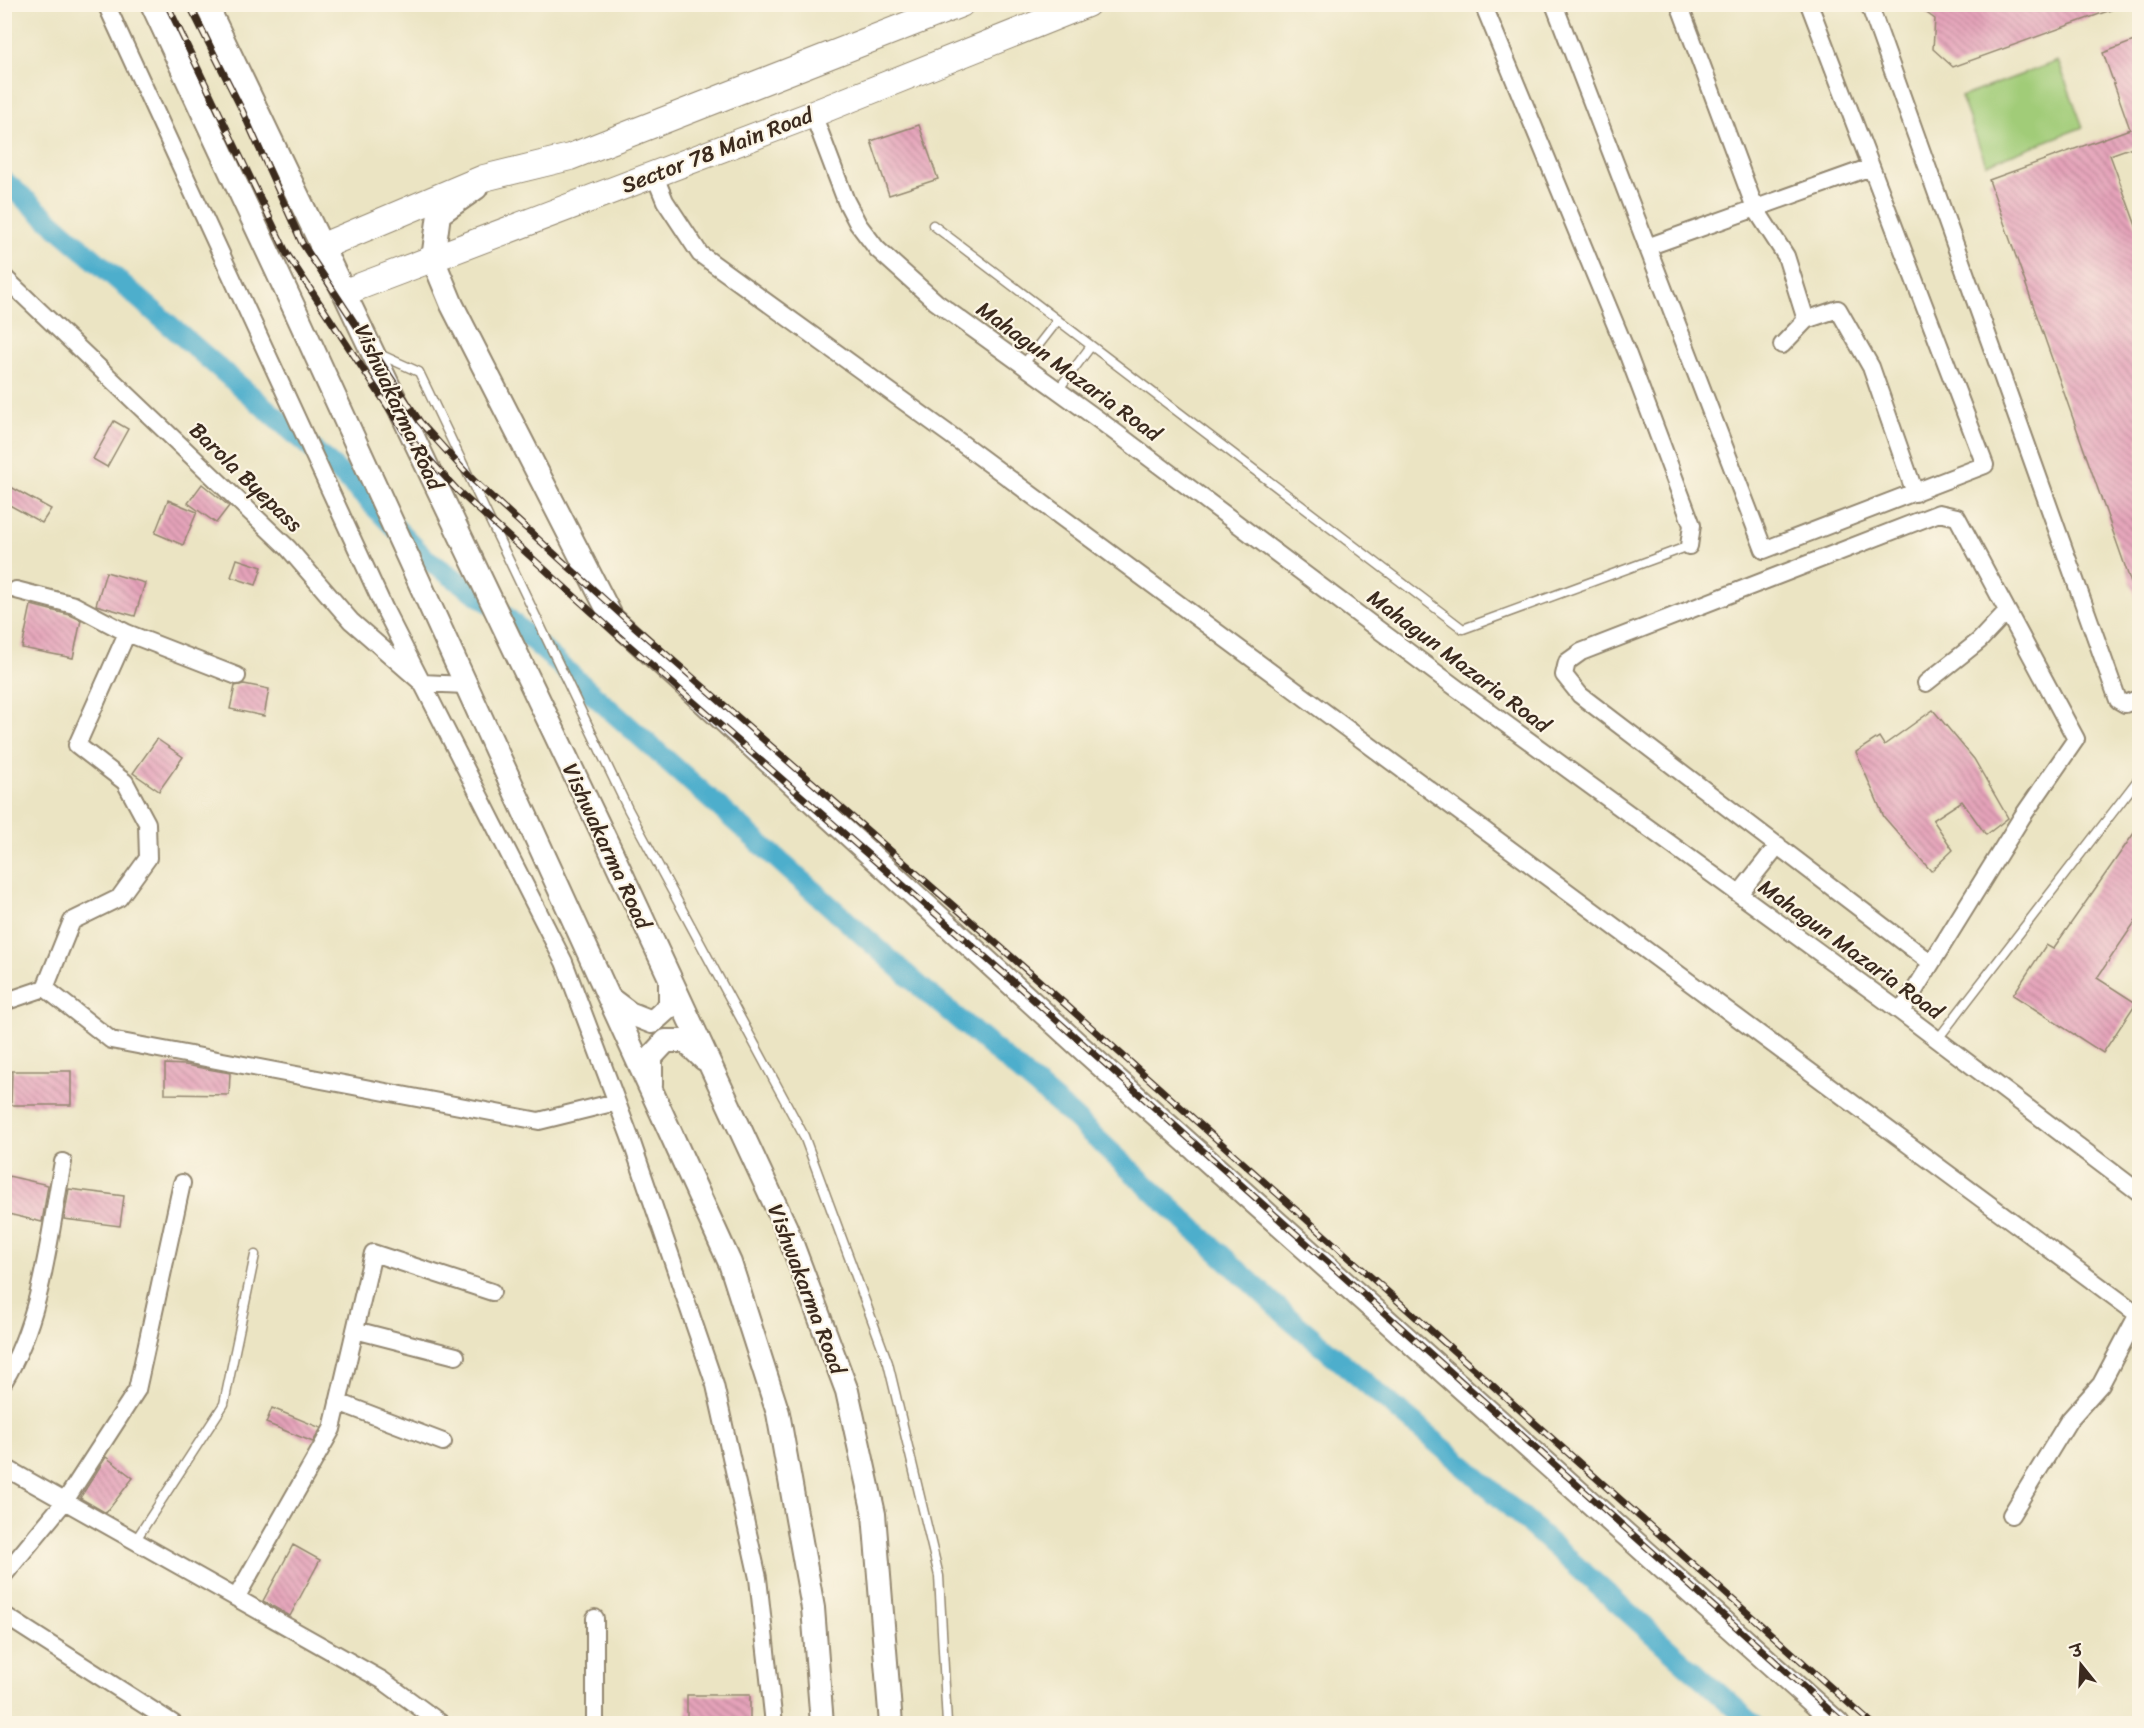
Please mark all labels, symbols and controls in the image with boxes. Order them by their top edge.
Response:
street label: Sector 78 Main Road [615,95,820,205]
street label: Mahagun Mazaria Road [968,290,1171,453]
street label: Vishwakarma Road [343,317,455,498]
street label: Barola Byepass [180,412,312,542]
street label: Mahagun Mazaria Road [1359,579,1560,744]
street label: Vishwakarma Road [551,756,663,937]
street label: Mahagun Mazaria Road [1750,868,1953,1031]
street label: Vishwakarma Road [757,1198,858,1381]
north arrow [2051,1635,2111,1695]
text: उ [2065,1635,2087,1667]

